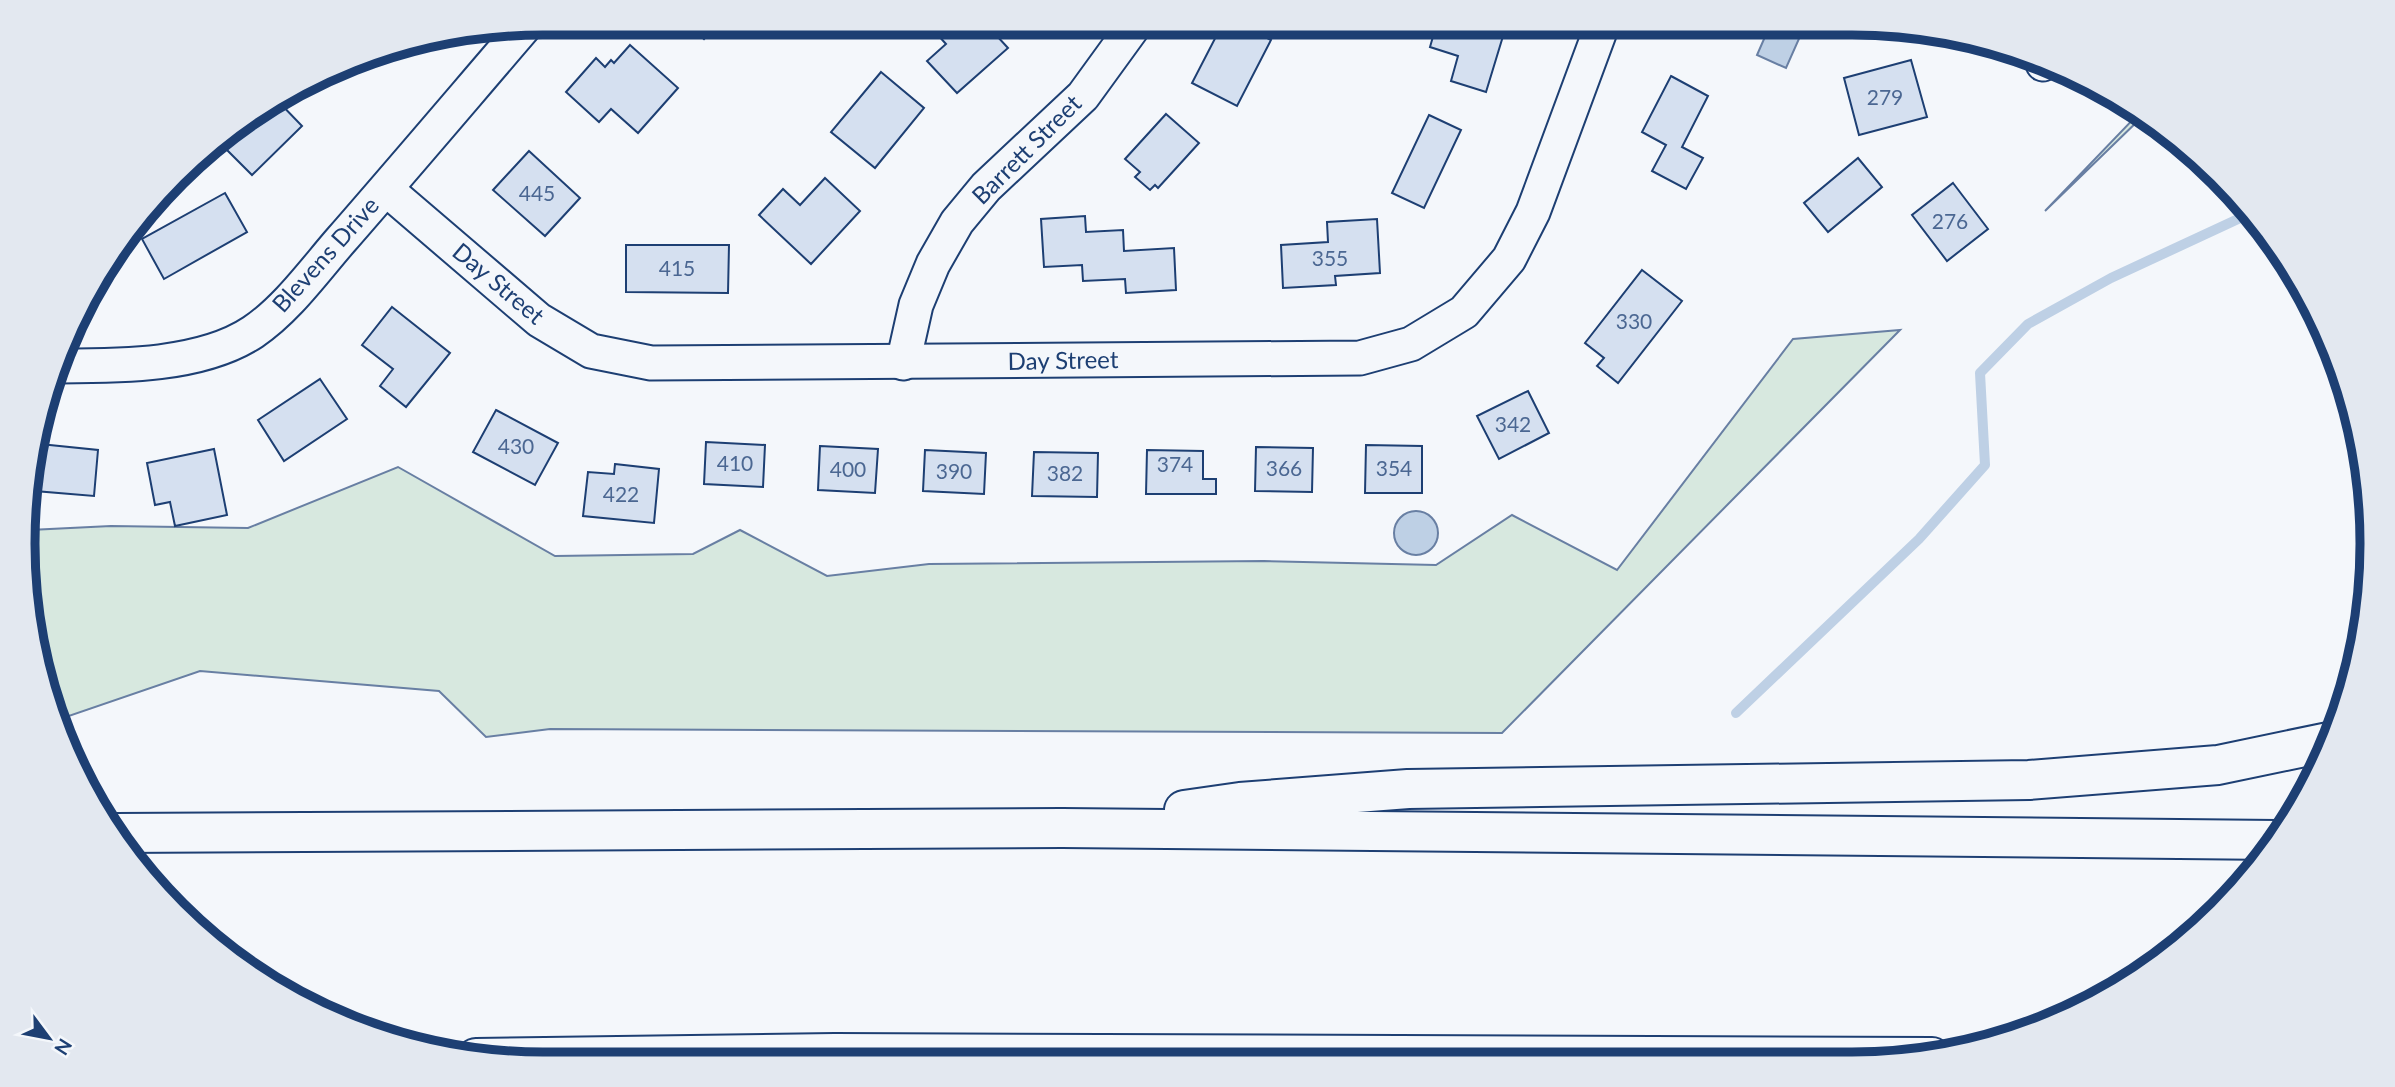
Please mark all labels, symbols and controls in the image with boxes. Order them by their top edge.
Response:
house number: 279 [1867,84,1903,109]
street label: Barrett Street [965,88,1087,210]
house number: 445 [519,180,555,205]
street label: Blevens Drive [266,190,384,318]
house number: 276 [1932,208,1968,233]
street label: Day Street [447,236,551,330]
house number: 355 [1312,245,1348,270]
house number: 415 [659,255,695,280]
house number: 330 [1616,308,1652,333]
street label: Day Street [1007,344,1119,375]
house number: 342 [1495,411,1531,436]
house number: 430 [498,433,534,458]
house number: 410 [717,450,753,475]
house number: 374 [1157,451,1193,476]
house number: 366 [1266,455,1302,480]
house number: 354 [1376,455,1412,480]
house number: 400 [830,456,866,481]
house number: 390 [936,458,972,483]
house number: 382 [1047,460,1083,485]
house number: 422 [603,481,639,506]
north arrow [14,1003,84,1073]
text: N [50,1035,77,1060]

